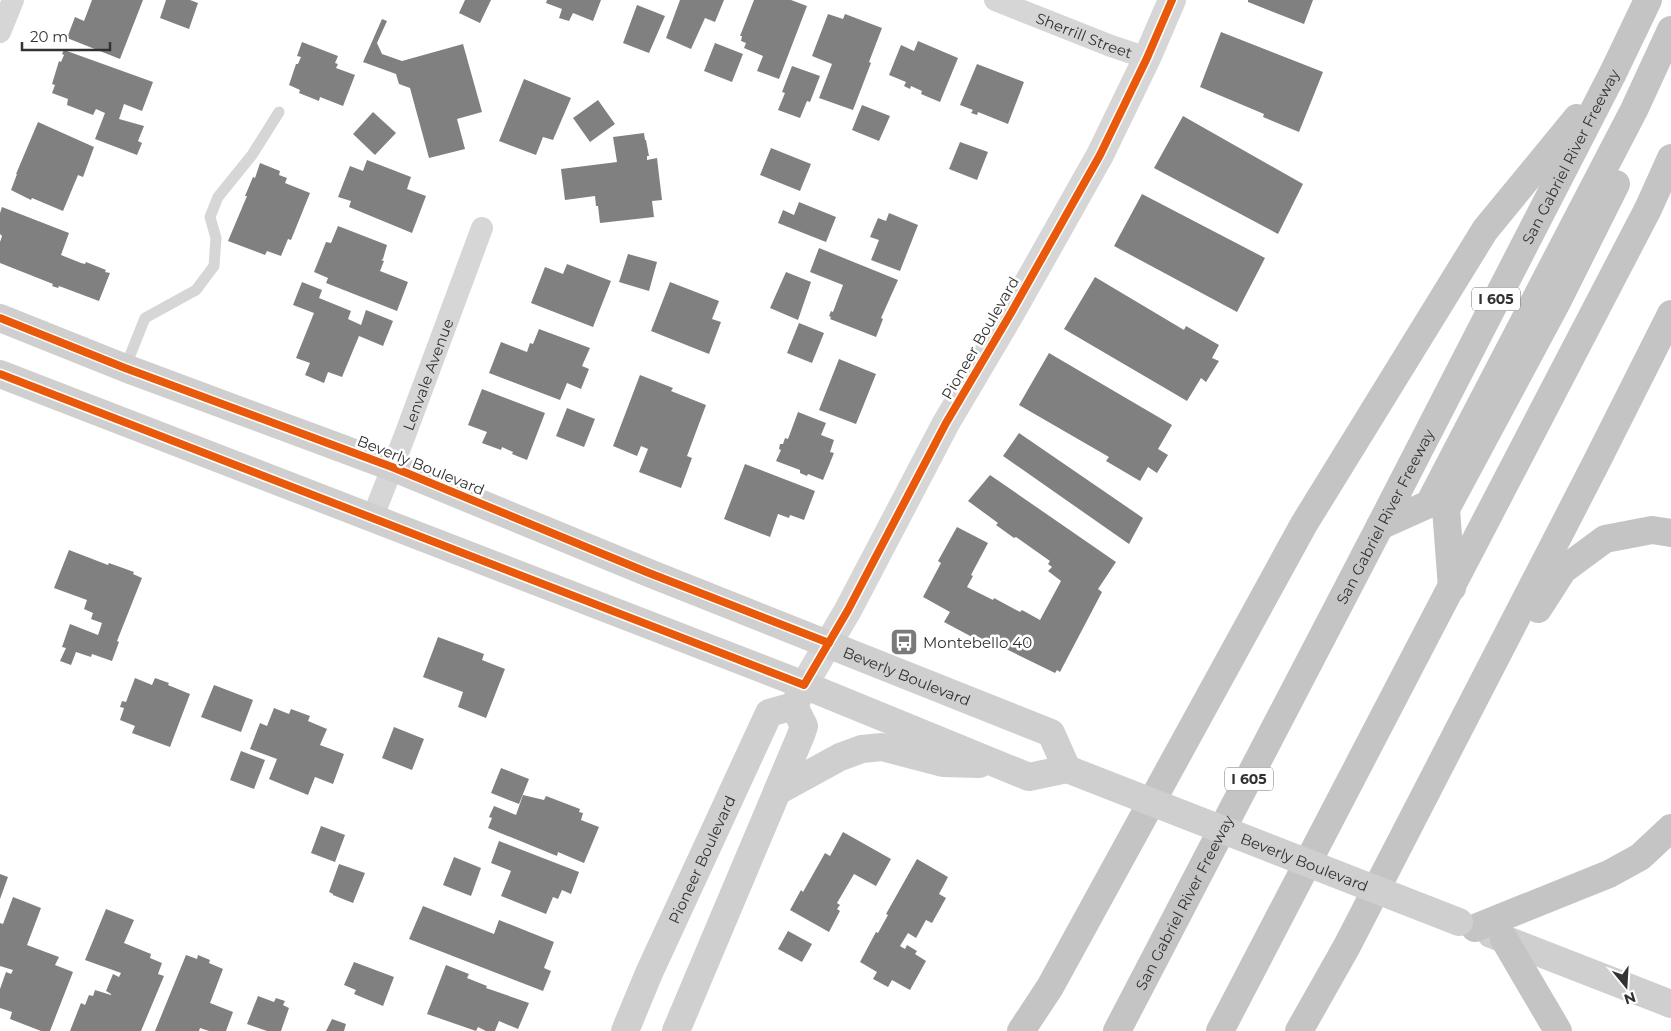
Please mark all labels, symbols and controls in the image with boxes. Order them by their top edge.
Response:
street label: Sherrill Street [1033,8,1135,62]
scale bar [22,20,110,52]
text: 20 m [30,27,68,46]
street label: San Gabriel River Freeway [1517,65,1623,247]
street label: Pioneer Boulevard [937,273,1023,403]
road number: I 605 [1472,288,1520,310]
street label: Lenvale Avenue [398,316,457,433]
street label: San Gabriel River Freeway [1332,425,1438,607]
street label: Beverly Boulevard [355,431,487,499]
bus stop icon: Montebello 40 [889,627,919,657]
place label: Montebello 40 [923,633,1032,652]
street label: Beverly Boulevard [840,642,973,710]
road number: I 605 [1225,768,1273,791]
street label: Pioneer Boulevard [664,792,739,926]
street label: San Gabriel River Freeway [1131,811,1238,993]
street label: Beverly Boulevard [1238,828,1371,895]
north arrow [1601,961,1651,1011]
text: N [1622,988,1638,1009]

